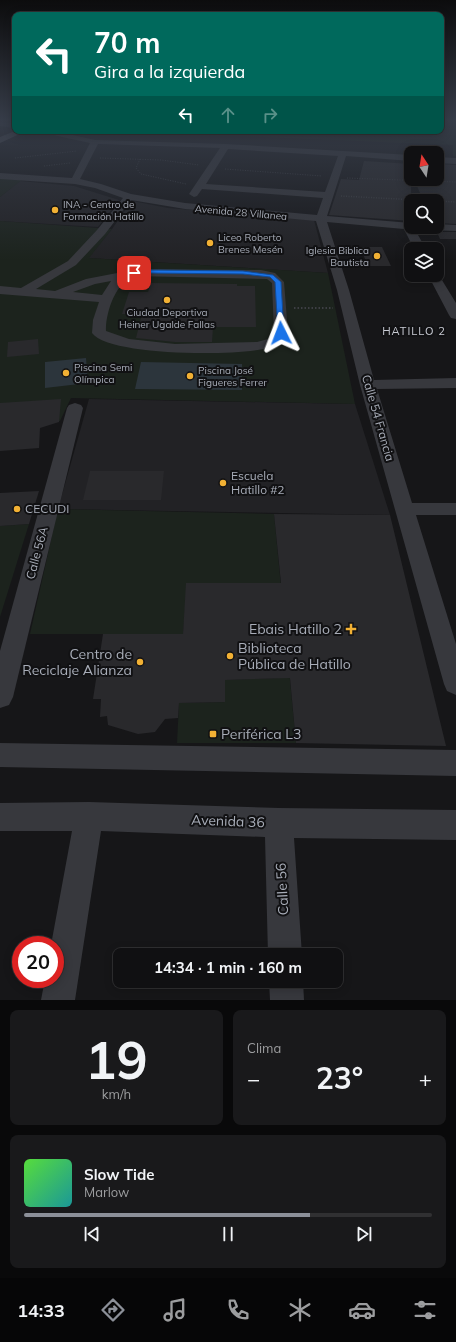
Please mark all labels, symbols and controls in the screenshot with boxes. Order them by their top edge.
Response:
text: 70 m [94,25,160,60]
icon: left [28,28,80,80]
text: Gira a la izquierda [94,60,245,83]
icon: left [175,104,197,126]
icon: ahead [217,104,239,126]
icon: right [259,104,281,126]
north arrow [404,146,444,186]
map controls [404,146,444,282]
button: search [404,194,444,234]
place label: INA - Centro de Formación Hatillo [63,198,144,223]
street label: Avenida 28 Villanea [194,202,288,223]
marker: INA - Centro de Formación Hatillo [50,205,60,215]
place label: Liceo Roberto Brenes Mesén [218,231,283,256]
marker: Liceo Roberto Brenes Mesén [205,238,215,248]
button: layers [404,242,444,282]
place label: Iglesia Biblica Bautista [306,244,369,269]
marker: Iglesia Biblica Bautista [372,251,382,261]
pin [117,256,151,290]
icon: arrive [123,262,145,284]
marker: Ciudad Deportiva Heiner Ugalde Fallas [162,295,172,305]
place label: Ciudad Deportiva Heiner Ugalde Fallas [119,306,215,331]
position arrow [260,312,302,354]
district label: HATILLO 2 [382,324,446,338]
place label: Piscina Semi Olímpica [74,361,132,386]
place label: Piscina José Figueres Ferrer [198,364,267,389]
marker: Piscina Semi Olímpica [61,368,71,378]
marker: Piscina José Figueres Ferrer [185,371,195,381]
street label: Calle 54 Francia [359,373,398,463]
place label: Escuela Hatillo #2 [231,468,285,497]
marker: Escuela Hatillo #2 [218,478,228,488]
place label: CECUDI [25,501,69,516]
marker: CECUDI [12,504,22,514]
street label: Calle 56A [22,525,51,581]
place label: Ebais Hatillo 2 [249,620,342,638]
marker: Ebais Hatillo 2 [345,623,357,635]
place label: Biblioteca Pública de Hatillo [238,639,351,673]
place label: Centro de Reciclaje Alianza [22,645,132,679]
marker: Biblioteca Pública de Hatillo [225,651,235,661]
marker: Centro de Reciclaje Alianza [135,657,145,667]
place label: Periférica L3 [221,725,301,743]
marker: Periférica L3 [208,729,218,739]
street label: Avenida 36 [191,811,265,831]
street label: Calle 56 [272,862,292,916]
speed limit sign: 20 [12,936,64,988]
text: 14:34 · 1 min · 160 m [154,958,302,977]
text: 19 [85,1027,148,1092]
text: Clima [247,1040,281,1056]
text: 23° [316,1059,363,1097]
text: − [247,1065,260,1093]
text: + [419,1065,432,1093]
text: km/h [102,1086,131,1102]
text: Slow Tide [84,1165,154,1184]
text: Marlow [84,1184,129,1200]
icon: previous [81,1223,103,1245]
icon: pause [217,1223,239,1245]
icon: next [353,1223,375,1245]
icon: directions [99,1296,127,1324]
icon: music [161,1296,189,1324]
icon: phone [224,1296,252,1324]
icon: climate [286,1296,314,1324]
icon: car [348,1296,376,1324]
icon: filters [411,1296,439,1324]
text: 14:33 [17,1299,65,1322]

